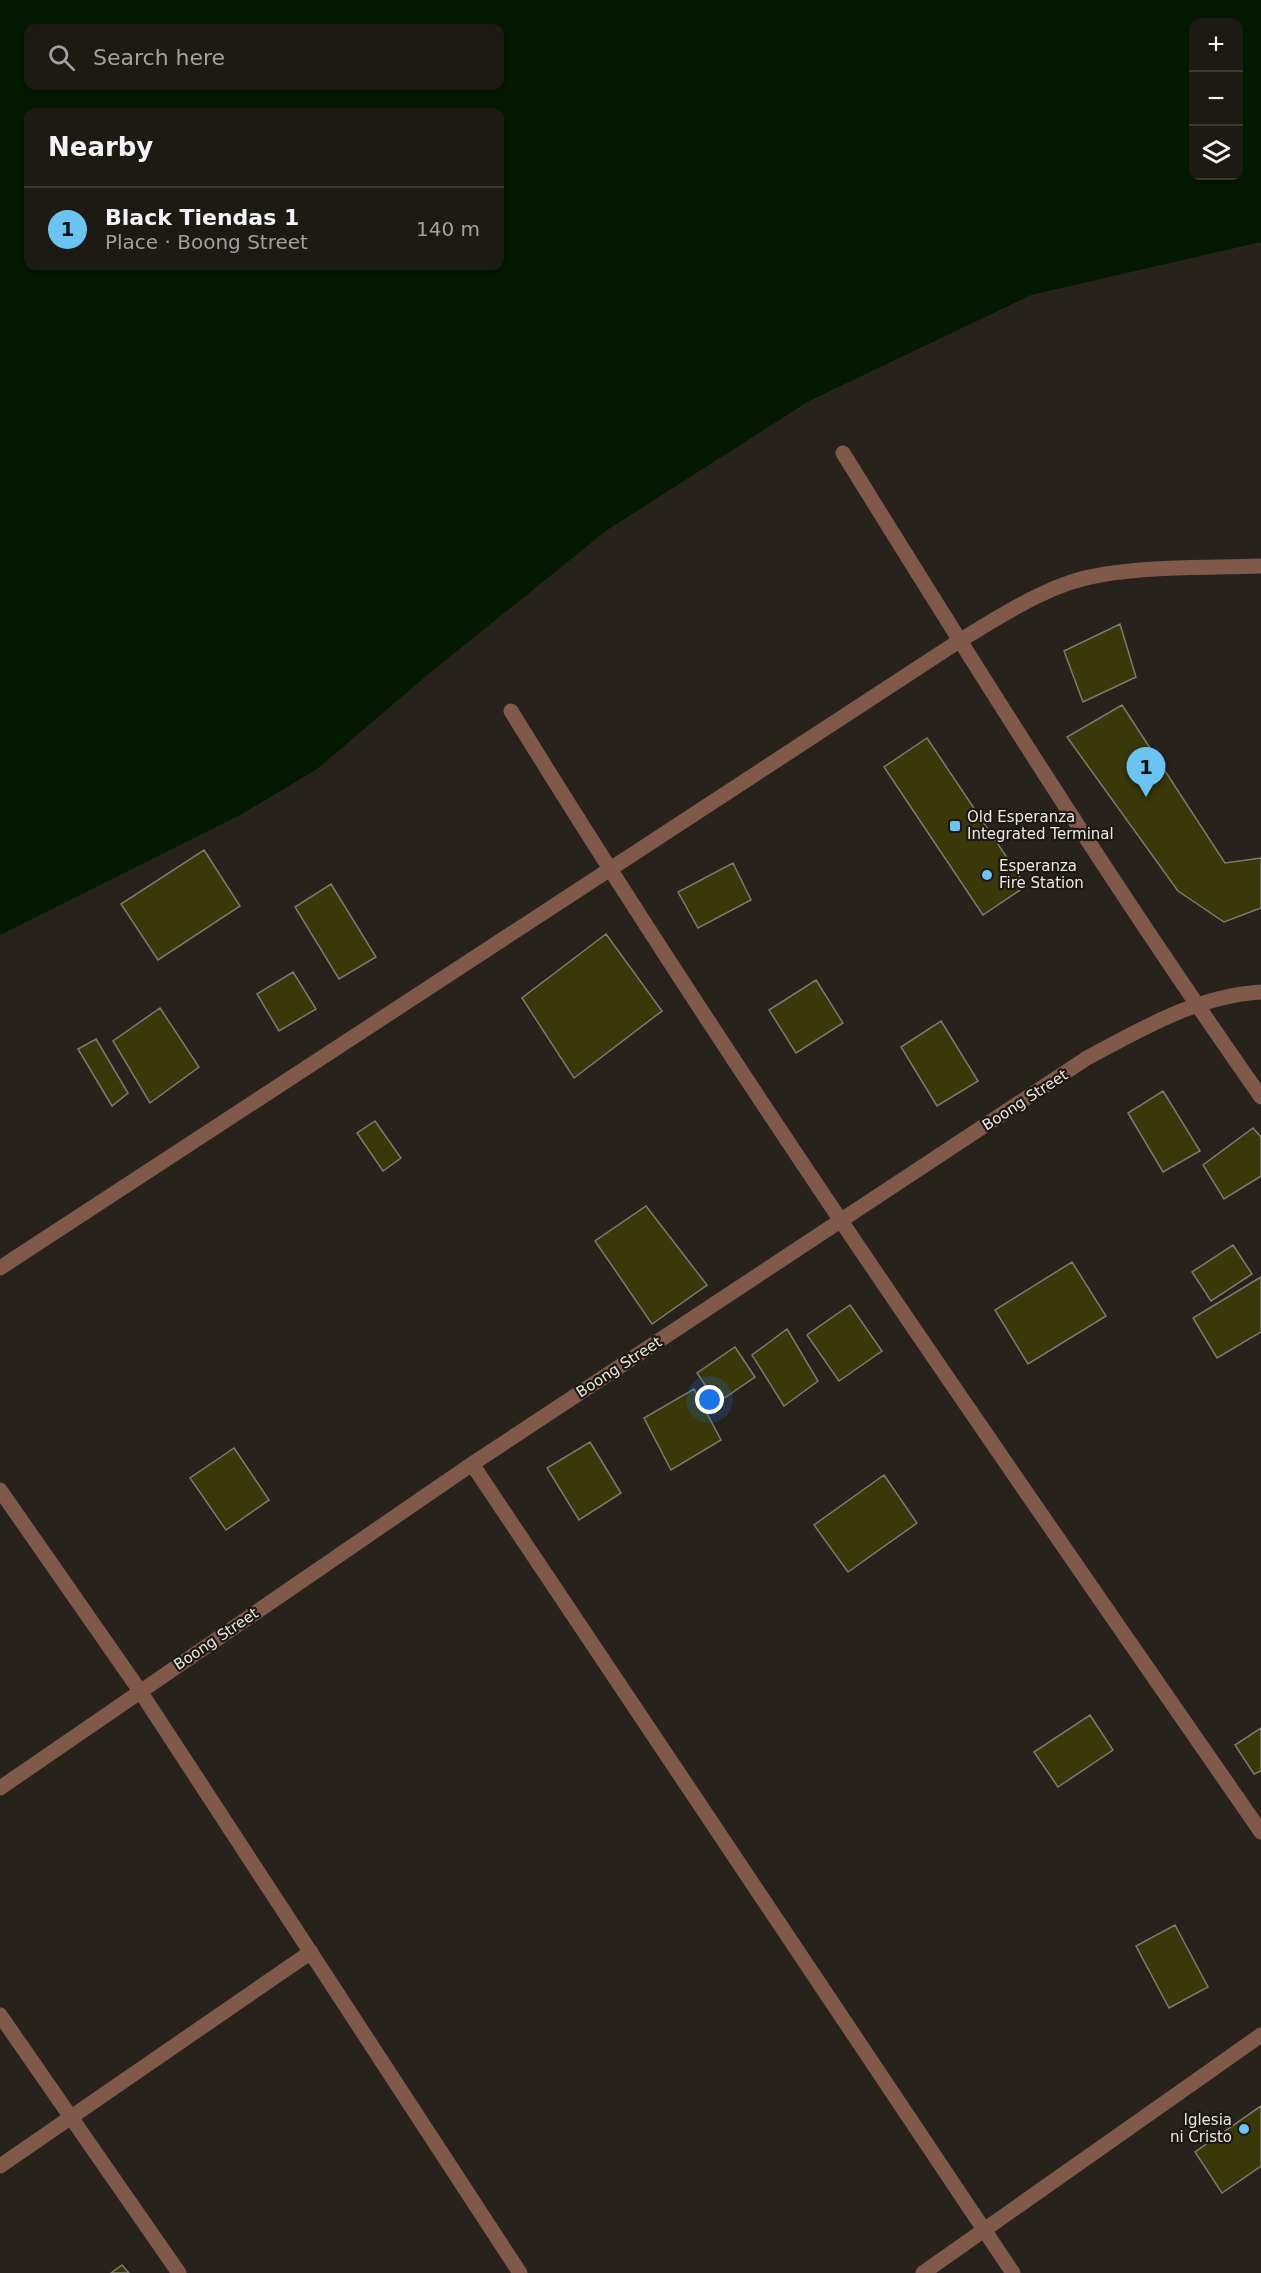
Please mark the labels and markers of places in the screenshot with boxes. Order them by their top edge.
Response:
pin: 1 [1126,748,1166,797]
place label: Old Esperanza Integrated Terminal [967,808,1114,843]
marker: Old Esperanza Integrated Terminal [948,819,962,833]
place label: Esperanza Fire Station [999,857,1084,892]
marker: Esperanza Fire Station [980,868,994,882]
place label: Iglesia ni Cristo [1170,2111,1232,2146]
marker: Iglesia ni Cristo [1237,2122,1251,2136]

